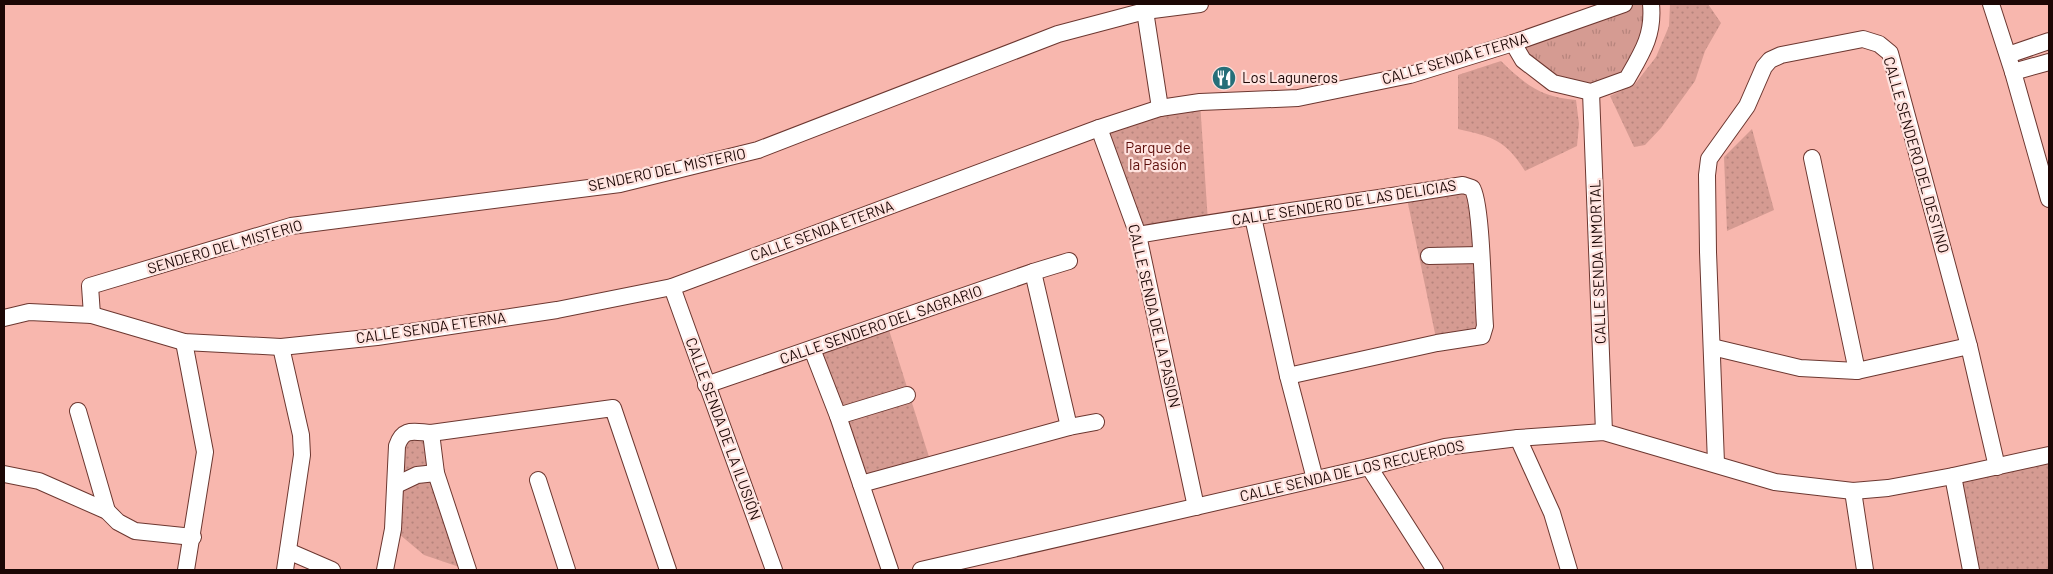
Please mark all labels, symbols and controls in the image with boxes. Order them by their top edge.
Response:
street label: CALLE SENDA ETERNA [1380,29,1530,88]
street label: CALLE SENDERO DEL DESTINO [1880,54,1954,255]
restaurant icon: Los Laguneros [1211,65,1237,91]
place label: Los Laguneros [1242,68,1338,86]
park label: Parque de la Pasión [1125,138,1191,173]
street label: SENDERO DEL MISTERIO [586,144,747,195]
street label: CALLE SENDERO DE LAS DELICIAS [1230,175,1457,229]
street label: CALLE SENDA INMORTAL [1585,179,1609,345]
street label: CALLE SENDA ETERNA [748,196,896,264]
street label: SENDERO DEL MISTERIO [145,215,304,277]
street label: CALLE SENDA DE LA PASION [1125,222,1185,409]
street label: CALLE SENDERO DEL SAGRARIO [777,281,984,367]
street label: CALLE SENDA ETERNA [355,308,507,346]
street label: CALLE SENDA DE LA ILUSIÓN [682,335,765,522]
street label: CALLE SENDA DE LOS RECUERDOS [1238,435,1466,505]

